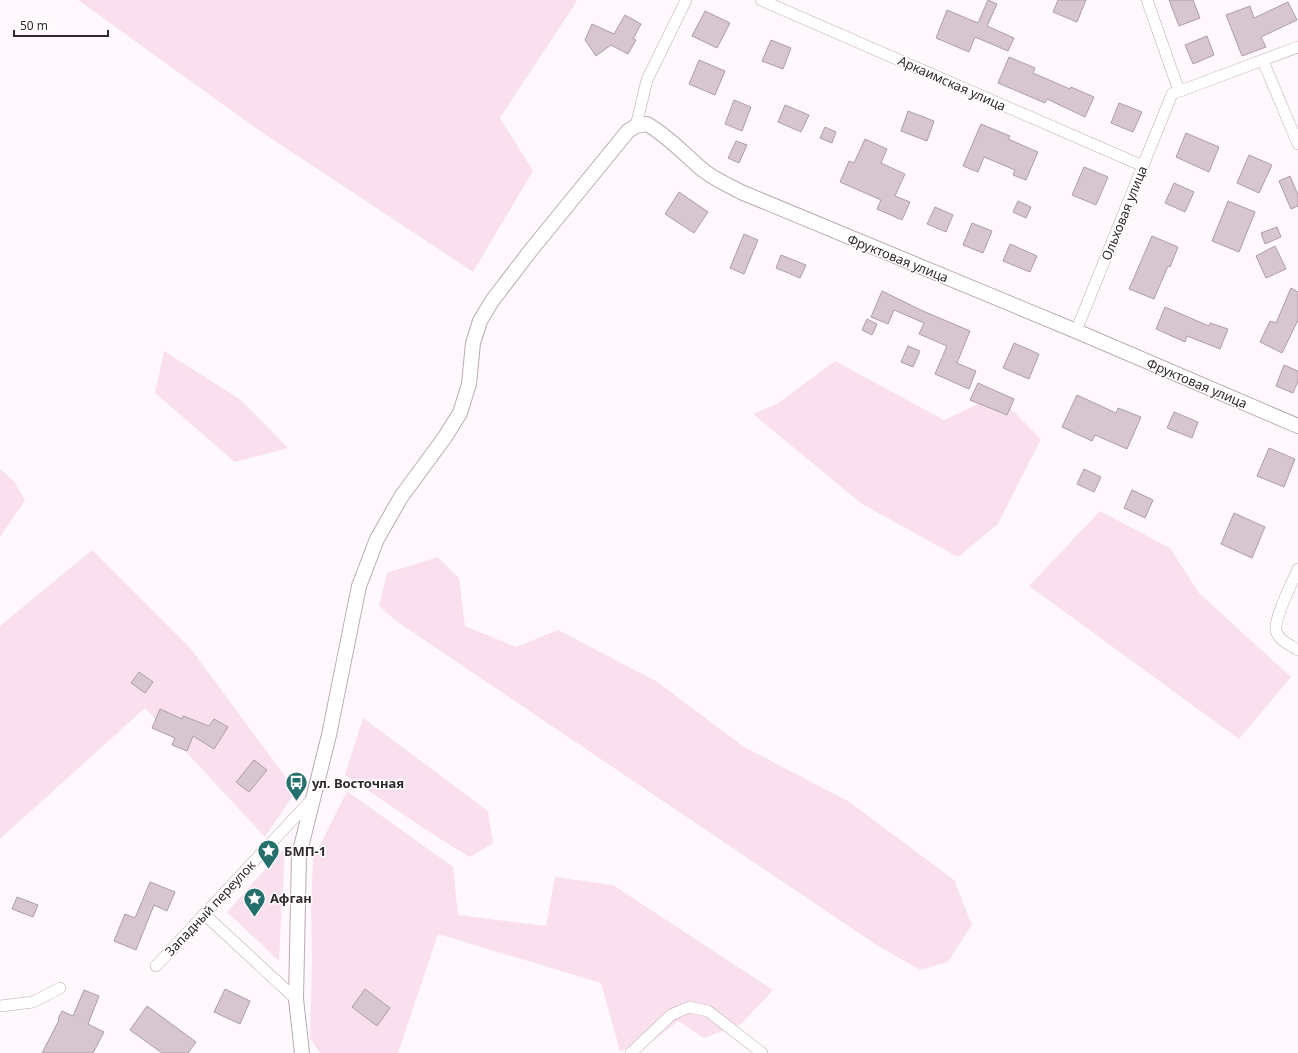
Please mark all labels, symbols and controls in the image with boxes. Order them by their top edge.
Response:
scale bar [14,12,108,38]
text: 50 m [20,17,48,34]
street label: Аркаимская улица [895,51,1009,115]
street label: Ольховая улица [1097,163,1151,263]
street label: Фруктовая улица [845,230,951,286]
street label: Фруктовая улица [1144,354,1250,412]
bus stop icon: ул. Восточная [283,770,309,803]
place label: ул. Восточная [311,774,404,792]
place icon: БМП-1 [256,838,282,871]
place label: БМП-1 [284,842,326,860]
street label: Западный переулок [161,856,259,960]
place icon: Афган [241,885,267,918]
place label: Афган [270,889,312,907]

